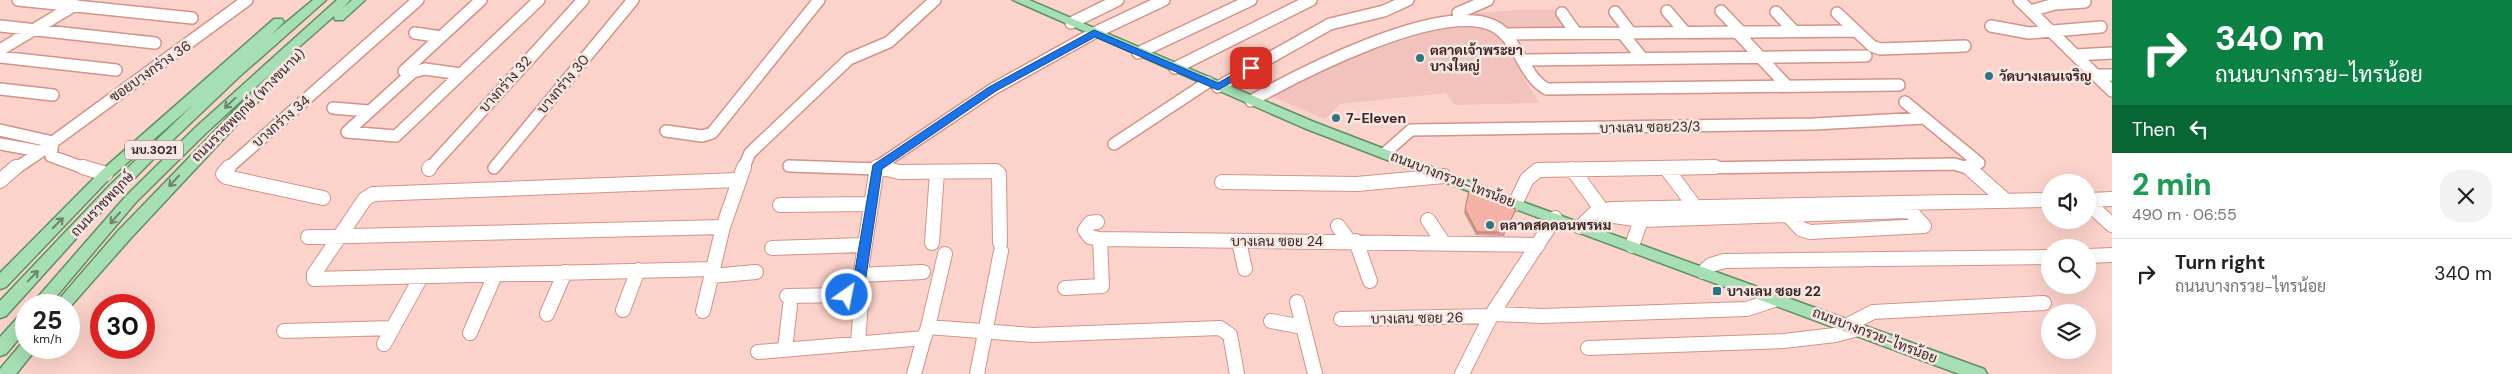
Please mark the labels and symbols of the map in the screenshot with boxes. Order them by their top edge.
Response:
street label: ซอยบางกร่าง 36 [106,36,194,106]
place label: ตลาดเจ้าพระยา บางใหญ่ [1430,41,1523,75]
street label: ถนนราชพฤกษ์ (ทางขนาน) [187,44,309,166]
pin [1230,47,1272,89]
street label: บางกร่าง 30 [533,51,593,117]
street label: บางกร่าง 32 [475,52,535,116]
marker: ตลาดเจ้าพระยา บางใหญ่ [1414,52,1426,64]
place label: วัดบางเลนเจริญ [1999,67,2092,85]
marker: วัดบางเลนเจริญ [1983,70,1995,82]
street label: บางกร่าง 34 [248,91,314,151]
one-way arrow [224,97,236,109]
place label: 7-Eleven [1346,109,1406,127]
marker: 7-Eleven [1330,112,1342,124]
street label: บางเลน ซอย23/3 [1599,117,1701,137]
road number: นบ.3021 [125,140,183,160]
street label: ถนนบางกรวย-ไทรน้อย [1388,147,1518,211]
street label: ถนนราชพฤกษ์ [66,167,138,240]
one-way arrow [168,175,180,187]
one-way arrow [109,211,121,224]
one-way arrow [52,216,64,229]
place label: ตลาดสดดอนพรหม [1500,216,1611,234]
marker: ตลาดสดดอนพรหม [1484,219,1496,231]
street label: บางเลน ซอย 24 [1231,232,1324,250]
position arrow [820,268,872,320]
one-way arrow [27,269,39,282]
place label: บางเลน ซอย 22 [1727,282,1821,300]
marker: บางเลน ซอย 22 [1711,285,1723,297]
speed limit sign: 30 [90,294,155,359]
street label: ถนนบางกรวย-ไทรน้อย [1810,303,1940,367]
street label: บางเลน ซอย 26 [1370,308,1464,328]

